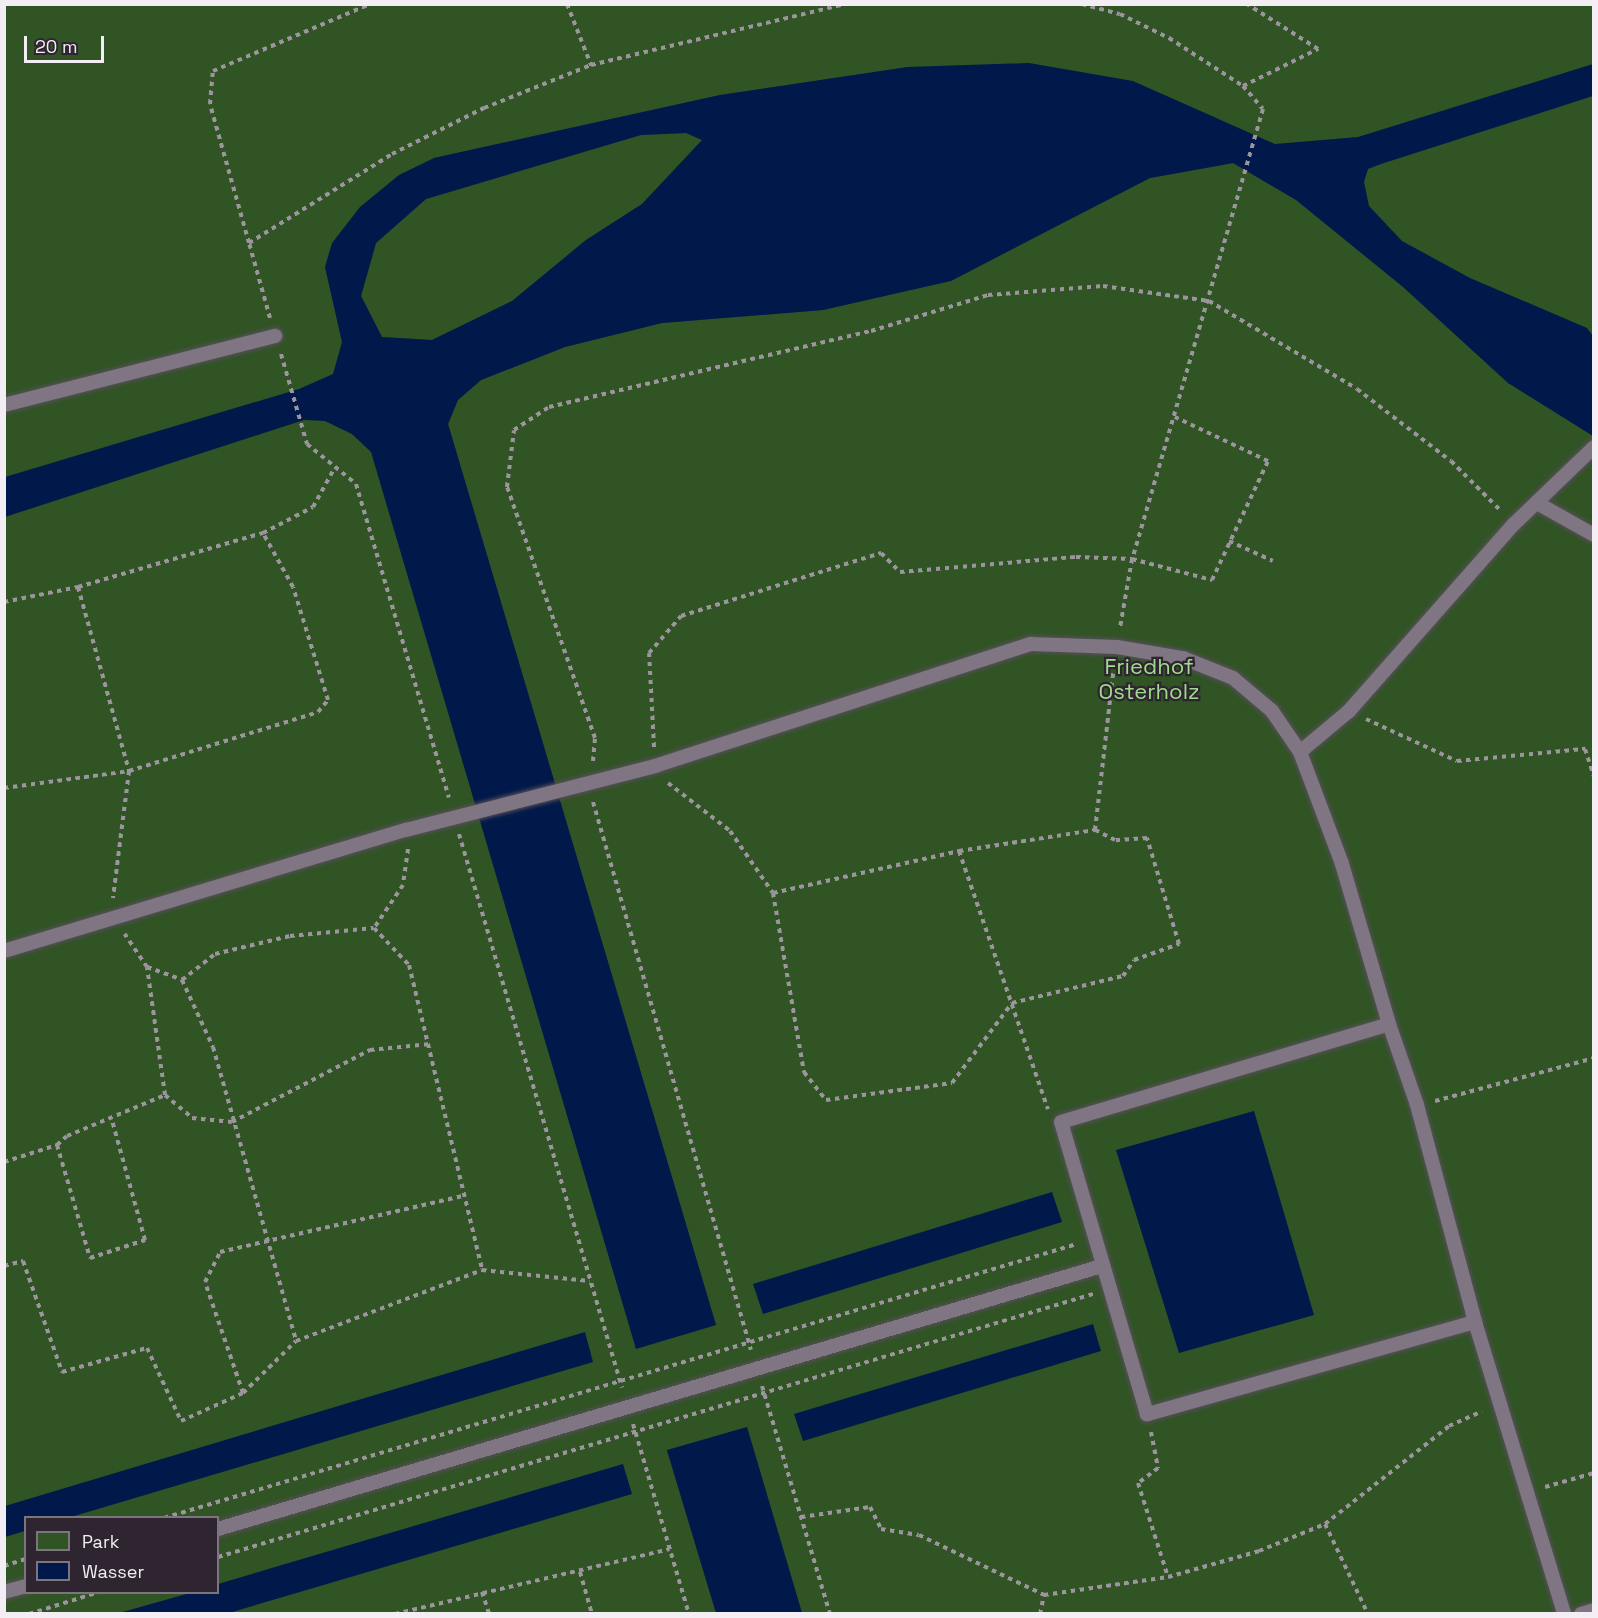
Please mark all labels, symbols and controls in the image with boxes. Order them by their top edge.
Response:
scale bar [27,24,106,62]
text: 20 m [35,35,78,58]
park label: Friedhof Osterholz [1098,653,1200,704]
legend [24,1516,219,1594]
text: Park [82,1530,119,1553]
text: Wasser [82,1560,144,1583]

